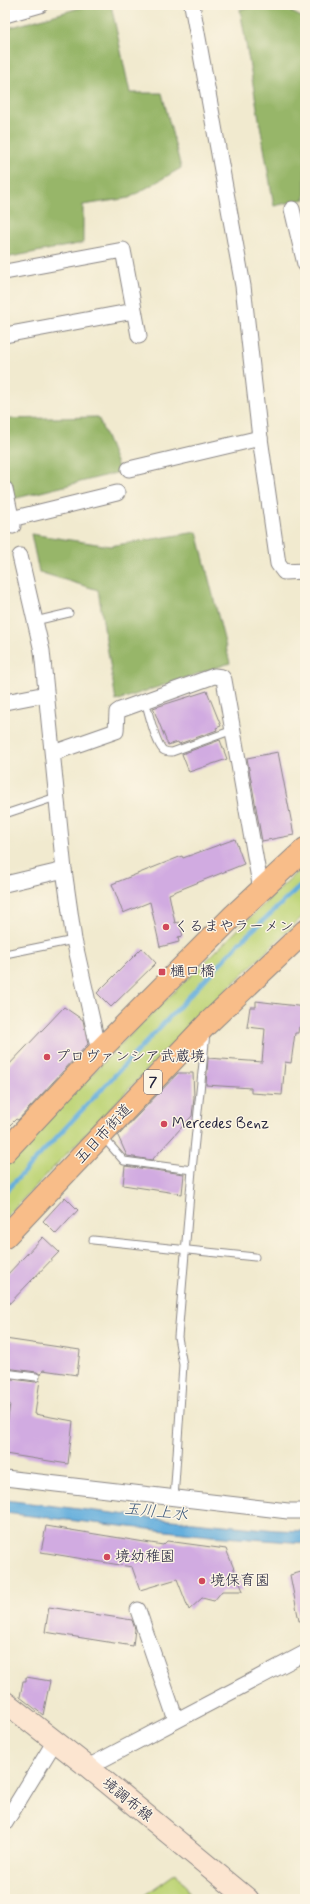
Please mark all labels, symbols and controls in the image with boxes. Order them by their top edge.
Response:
place label: くるまやラーメン [174,917,294,937]
marker: くるまやラーメン [161,922,171,932]
place label: 樋口橋 [170,962,215,982]
marker: 樋口橋 [157,967,167,977]
place label: プロヴァンシア武蔵境 [55,1047,205,1067]
marker: プロヴァンシア武蔵境 [42,1052,52,1062]
road number: 7 [144,1070,162,1094]
street label: 五日市街道 [71,1100,137,1168]
place label: Mercedes Benz [172,1114,269,1134]
marker: Mercedes Benz [159,1119,169,1129]
water label: 玉川上水 [123,1498,189,1526]
place label: 境幼稚園 [115,1547,175,1567]
marker: 境幼稚園 [102,1552,112,1562]
place label: 境保育園 [210,1571,270,1591]
marker: 境保育園 [197,1576,207,1586]
street label: 境調布線 [97,1773,157,1827]

